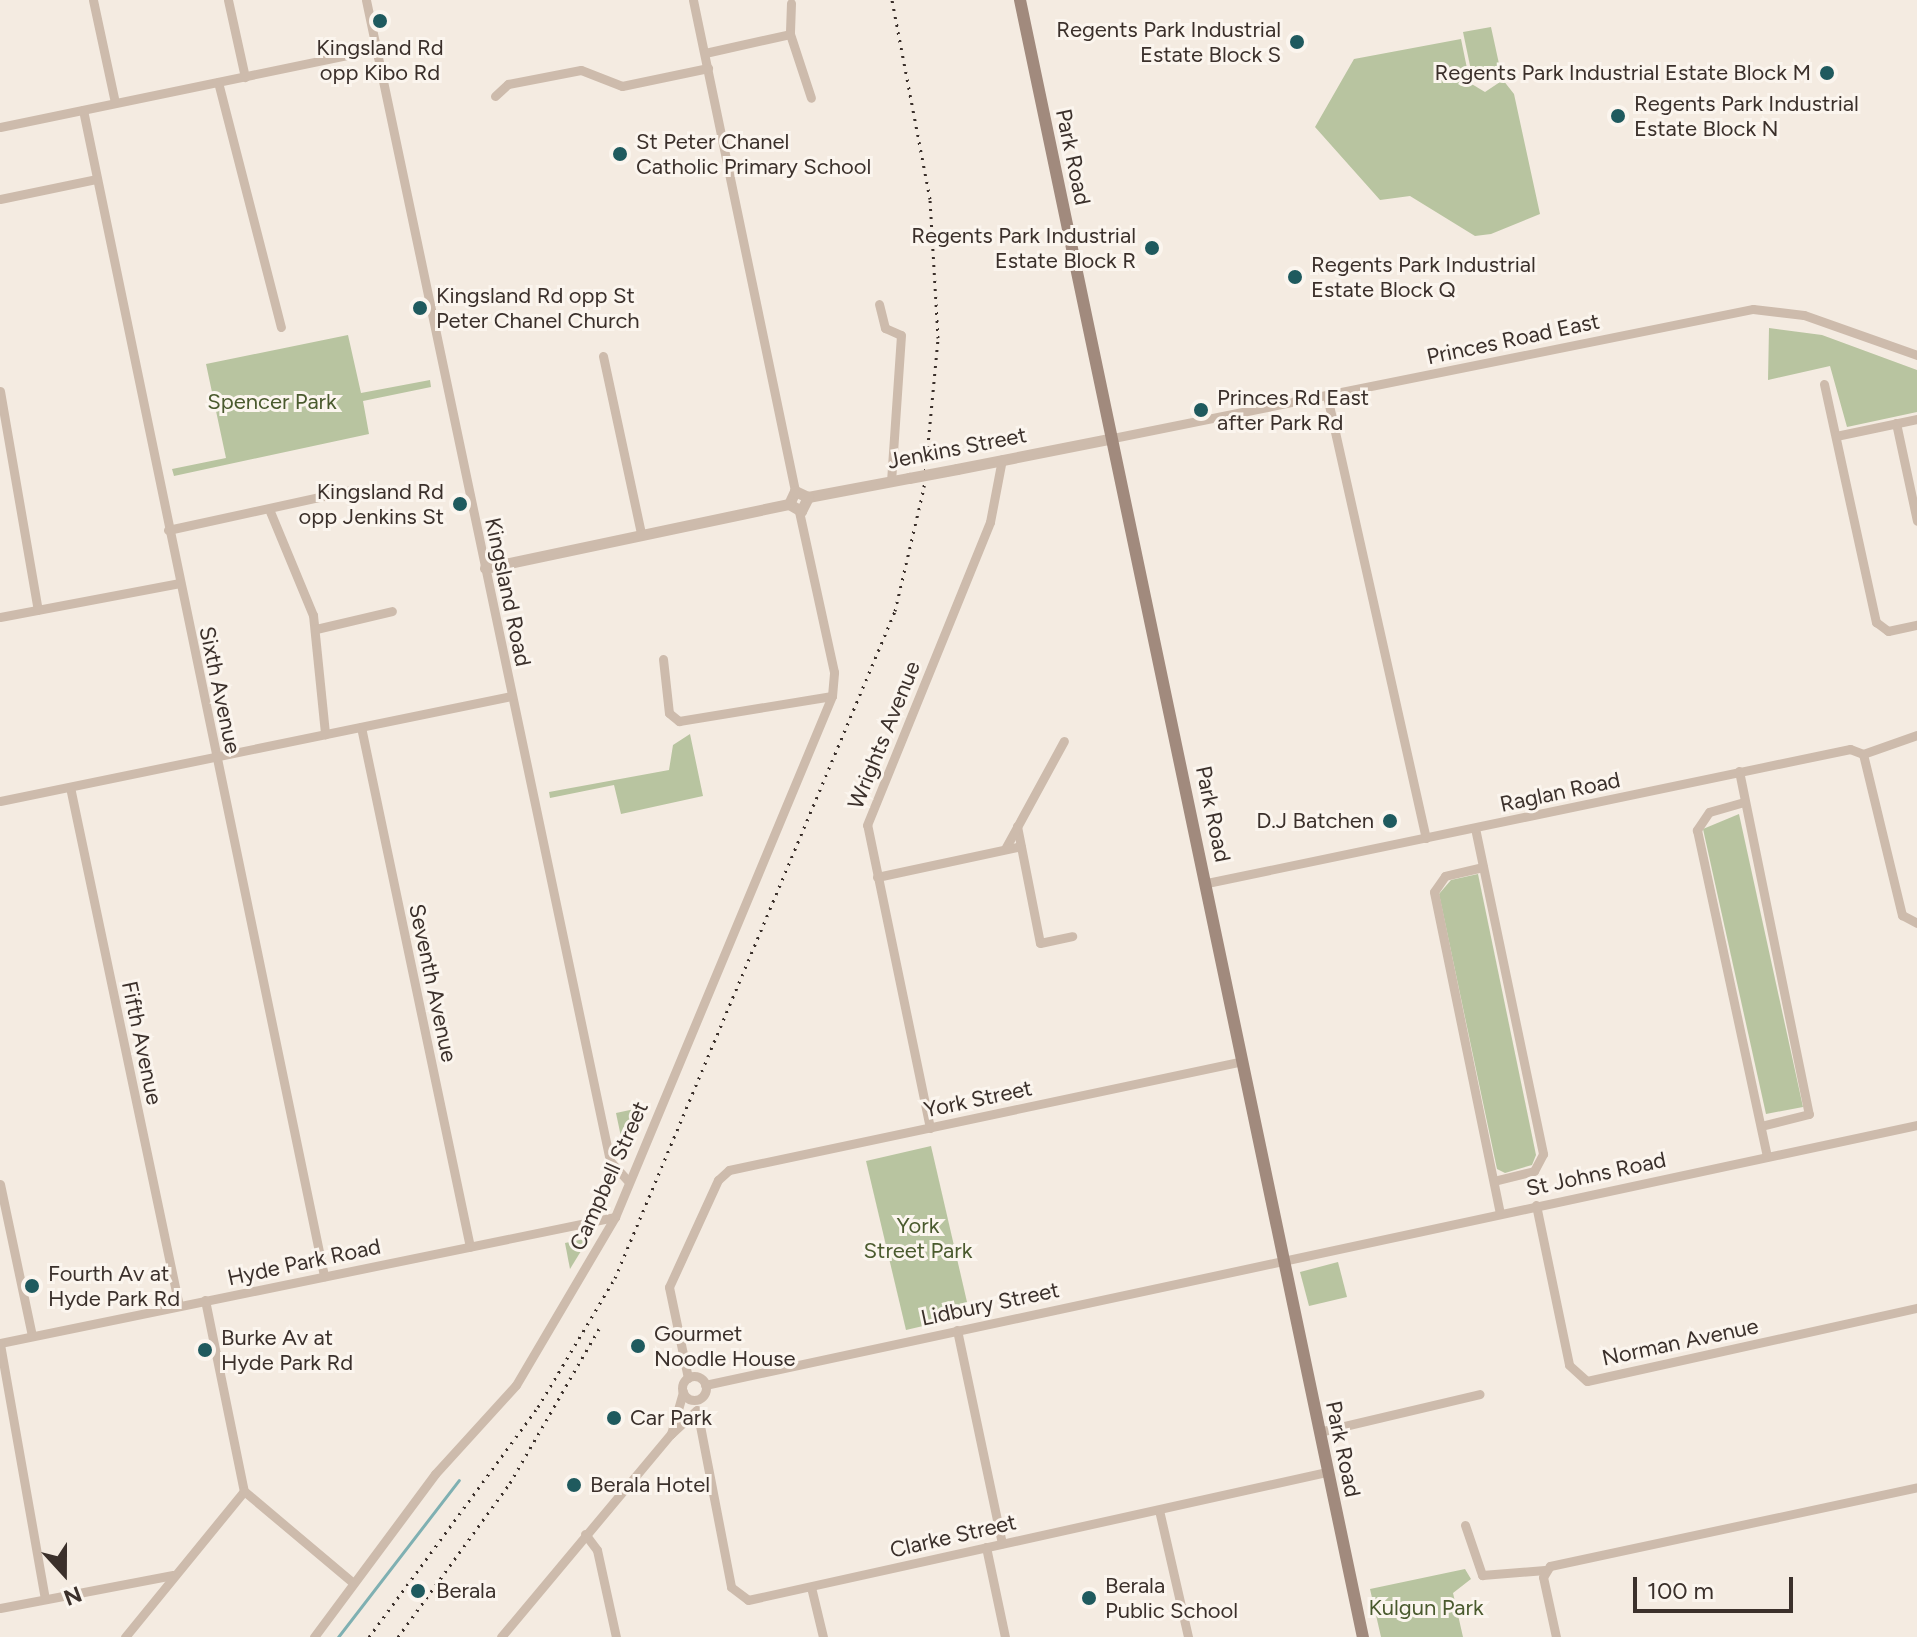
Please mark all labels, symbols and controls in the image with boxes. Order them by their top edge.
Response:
marker: Kingsland Rd opp Kibo Rd [371,12,389,30]
place label: Regents Park Industrial Estate Block S [1056,16,1281,68]
marker: Regents Park Industrial Estate Block S [1288,33,1306,51]
place label: Kingsland Rd opp Kibo Rd [316,34,444,86]
place label: Regents Park Industrial Estate Block M [1435,60,1811,86]
marker: Regents Park Industrial Estate Block M [1818,64,1836,82]
place label: Regents Park Industrial Estate Block N [1634,90,1859,142]
street label: Park Road [1050,106,1096,208]
marker: Regents Park Industrial Estate Block N [1609,107,1627,125]
place label: St Peter Chanel Catholic Primary School [636,128,871,180]
marker: St Peter Chanel Catholic Primary School [611,145,629,163]
place label: Regents Park Industrial Estate Block R [911,222,1136,274]
marker: Regents Park Industrial Estate Block R [1143,239,1161,257]
place label: Regents Park Industrial Estate Block Q [1311,251,1536,302]
marker: Regents Park Industrial Estate Block Q [1286,268,1304,286]
place label: Kingsland Rd opp St Peter Chanel Church [436,282,640,334]
marker: Kingsland Rd opp St Peter Chanel Church [411,299,429,317]
street label: Princes Road East [1424,308,1602,370]
place label: Princes Rd East after Park Rd [1217,384,1369,436]
park label: Spencer Park [207,389,337,415]
marker: Princes Rd East after Park Rd [1192,401,1210,419]
street label: Jenkins Street [885,422,1029,474]
place label: Kingsland Rd opp Jenkins St [299,478,444,530]
marker: Kingsland Rd opp Jenkins St [451,495,469,513]
street label: Kingsland Road [479,515,537,669]
street label: Sixth Avenue [194,624,246,756]
street label: Wrights Avenue [842,657,926,813]
street label: Park Road [1190,763,1236,865]
street label: Raglan Road [1497,766,1623,818]
place label: D.J Batchen [1256,808,1374,834]
marker: D.J Batchen [1381,812,1399,830]
street label: Seventh Avenue [403,901,463,1065]
street label: Fifth Avenue [116,979,168,1107]
street label: York Street [922,1075,1034,1123]
street label: Campbell Street [564,1097,654,1255]
street label: St Johns Road [1524,1146,1668,1202]
park label: York Street Park [864,1212,972,1264]
street label: Hyde Park Road [225,1233,383,1291]
place label: Fourth Av at Hyde Park Rd [48,1260,180,1312]
street label: Lidbury Street [918,1276,1062,1332]
marker: Fourth Av at Hyde Park Rd [23,1277,41,1295]
street label: Norman Avenue [1599,1313,1761,1371]
place label: Gourmet Noodle House [654,1320,796,1372]
place label: Burke Av at Hyde Park Rd [221,1324,353,1376]
marker: Gourmet Noodle House [629,1337,647,1355]
marker: Burke Av at Hyde Park Rd [196,1341,214,1359]
street label: Park Road [1320,1398,1366,1500]
place label: Car Park [630,1405,712,1431]
marker: Car Park [605,1409,623,1427]
place label: Berala Hotel [590,1472,710,1498]
marker: Berala Hotel [565,1476,583,1494]
street label: Clarke Street [887,1509,1019,1563]
north arrow [24,1533,104,1613]
scale bar [1637,1561,1797,1611]
place label: Berala Public School [1105,1572,1238,1624]
text: 100 m [1647,1576,1714,1605]
place label: Berala [436,1578,496,1604]
text: N [60,1580,86,1612]
marker: Berala [407,1580,429,1602]
marker: Berala Public School [1080,1589,1098,1607]
park label: Kulgun Park [1368,1595,1484,1621]

